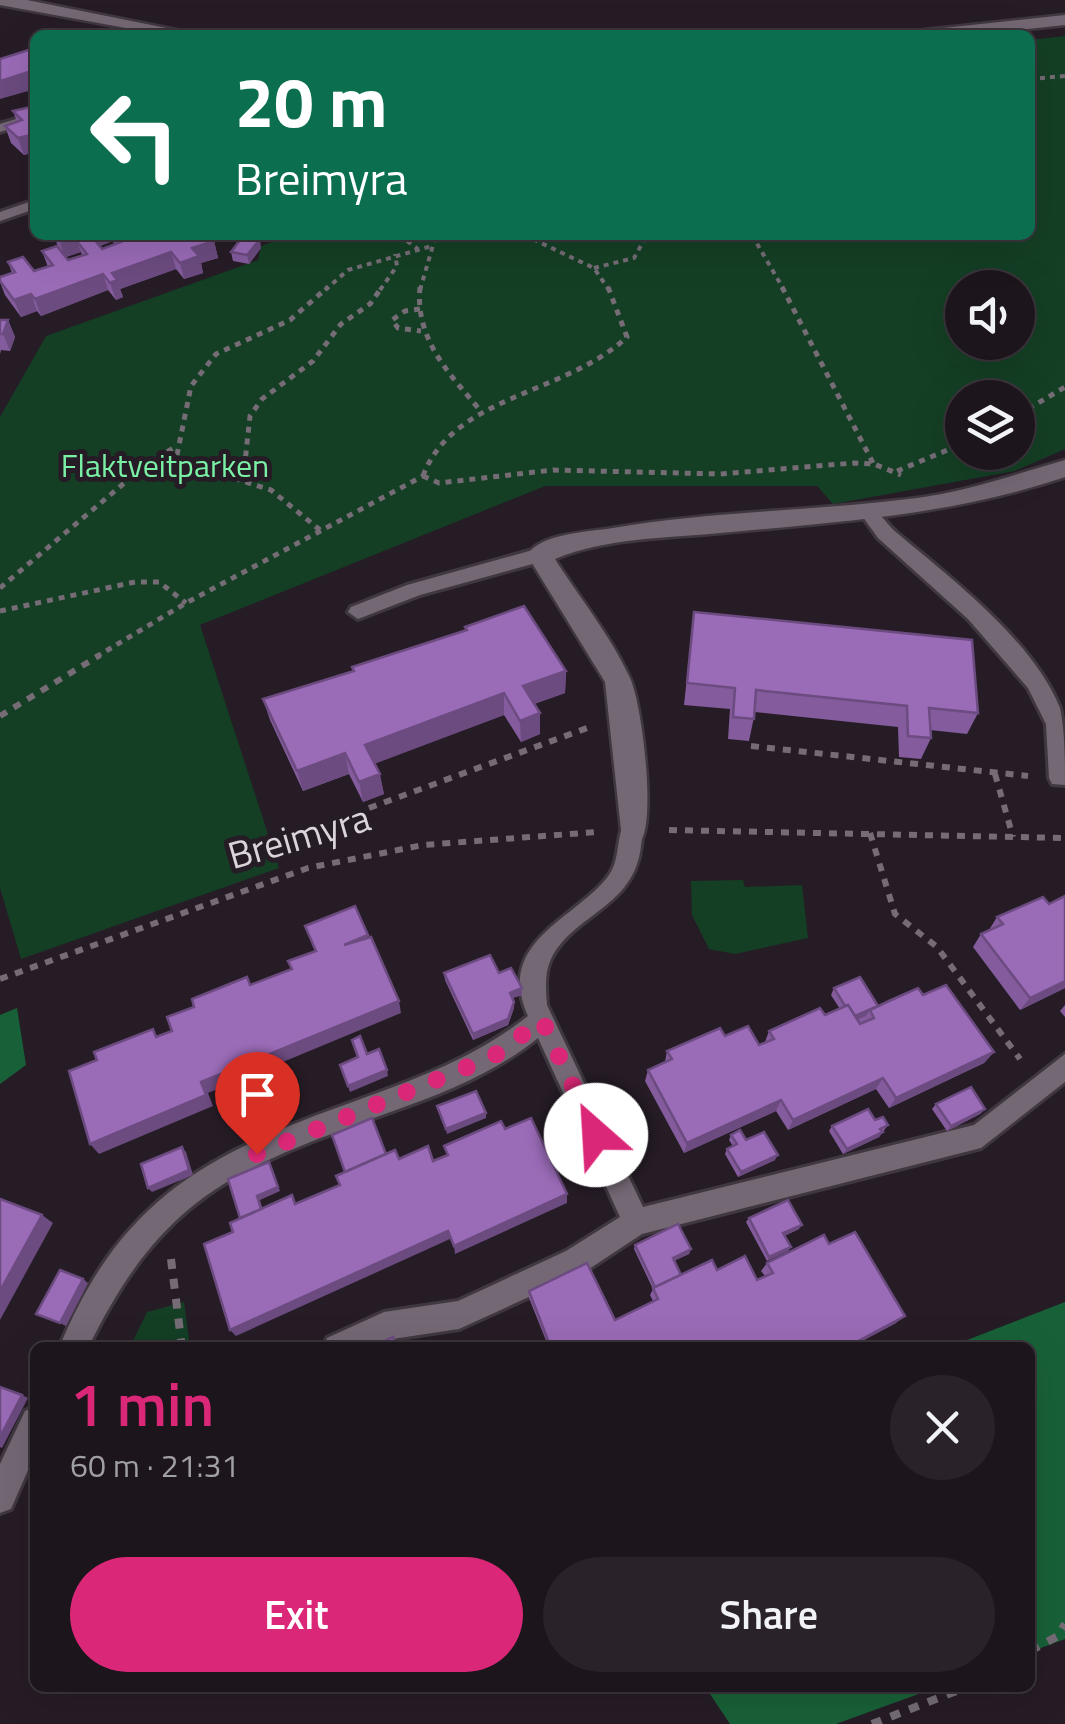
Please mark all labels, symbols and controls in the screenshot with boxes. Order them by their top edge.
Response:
text: 20 m [235,48,388,154]
icon: left [70,70,200,200]
text: Breimyra [235,144,408,212]
map controls [945,270,1035,470]
button: sound [945,270,1035,360]
button: layers [945,380,1035,470]
park label: Flaktveitparken [61,441,269,489]
street label: Breimyra [221,788,377,884]
pin [215,1052,300,1155]
icon: arrive [230,1067,285,1122]
position arrow [544,1083,648,1187]
text: 1 min [70,1358,214,1449]
button: close [890,1375,995,1480]
text: 60 m · 21:31 [70,1441,239,1489]
button: Exit [70,1557,523,1672]
button: Share [543,1557,995,1672]

